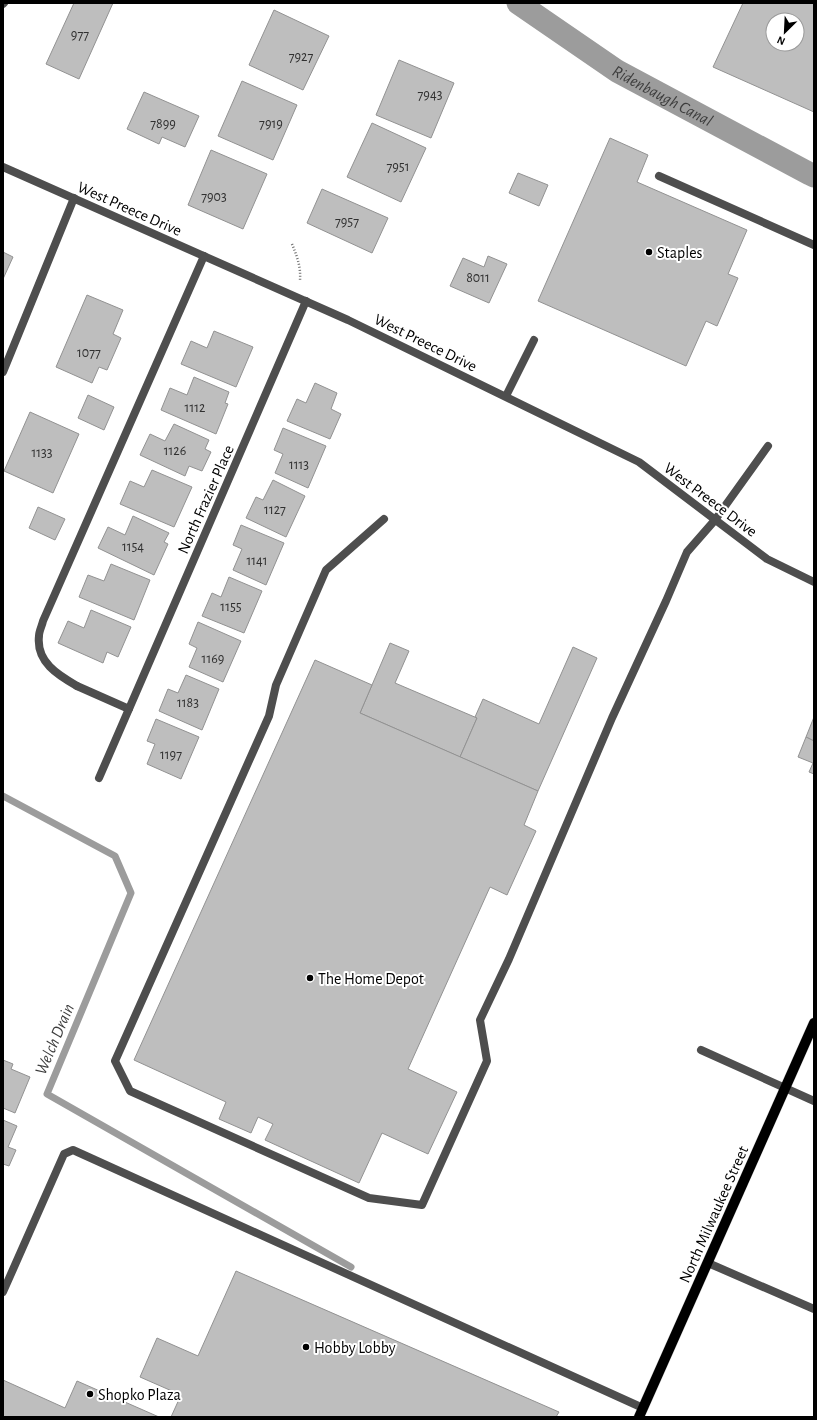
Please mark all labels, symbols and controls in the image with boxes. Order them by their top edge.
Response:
north arrow [765,12,805,52]
house number: 977 [71,28,89,42]
text: N [775,34,787,47]
house number: 7927 [289,50,313,64]
water label: Ridenbaugh Canal [610,62,715,129]
house number: 7943 [418,88,443,102]
house number: 7899 [150,117,176,131]
house number: 7919 [259,117,283,131]
house number: 7951 [386,160,410,174]
street label: West Preece Drive [75,179,184,239]
house number: 7903 [201,190,227,204]
house number: 7957 [335,215,359,229]
place label: Staples [657,245,703,261]
marker: Staples [644,247,654,257]
house number: 8011 [466,271,490,285]
street label: West Preece Drive [372,311,479,375]
house number: 1077 [77,346,101,360]
house number: 1112 [185,401,205,415]
street label: North Frazier Place [175,443,237,556]
house number: 1126 [164,444,186,458]
house number: 1133 [31,446,53,460]
house number: 1113 [289,458,309,472]
street label: West Preece Drive [661,460,760,540]
house number: 1127 [264,503,286,517]
house number: 1154 [122,540,144,554]
house number: 1141 [246,554,268,568]
house number: 1155 [220,600,242,614]
house number: 1169 [202,652,224,666]
house number: 1183 [177,696,199,710]
house number: 1197 [160,748,182,762]
place label: The Home Depot [318,971,424,987]
marker: The Home Depot [305,973,315,983]
water label: Welch Drain [32,1001,77,1077]
street label: North Milwaukee Street [676,1143,751,1285]
place label: Hobby Lobby [314,1340,396,1357]
marker: Hobby Lobby [301,1342,311,1352]
place label: Shopko Plaza [98,1387,181,1403]
marker: Shopko Plaza [85,1389,95,1399]

